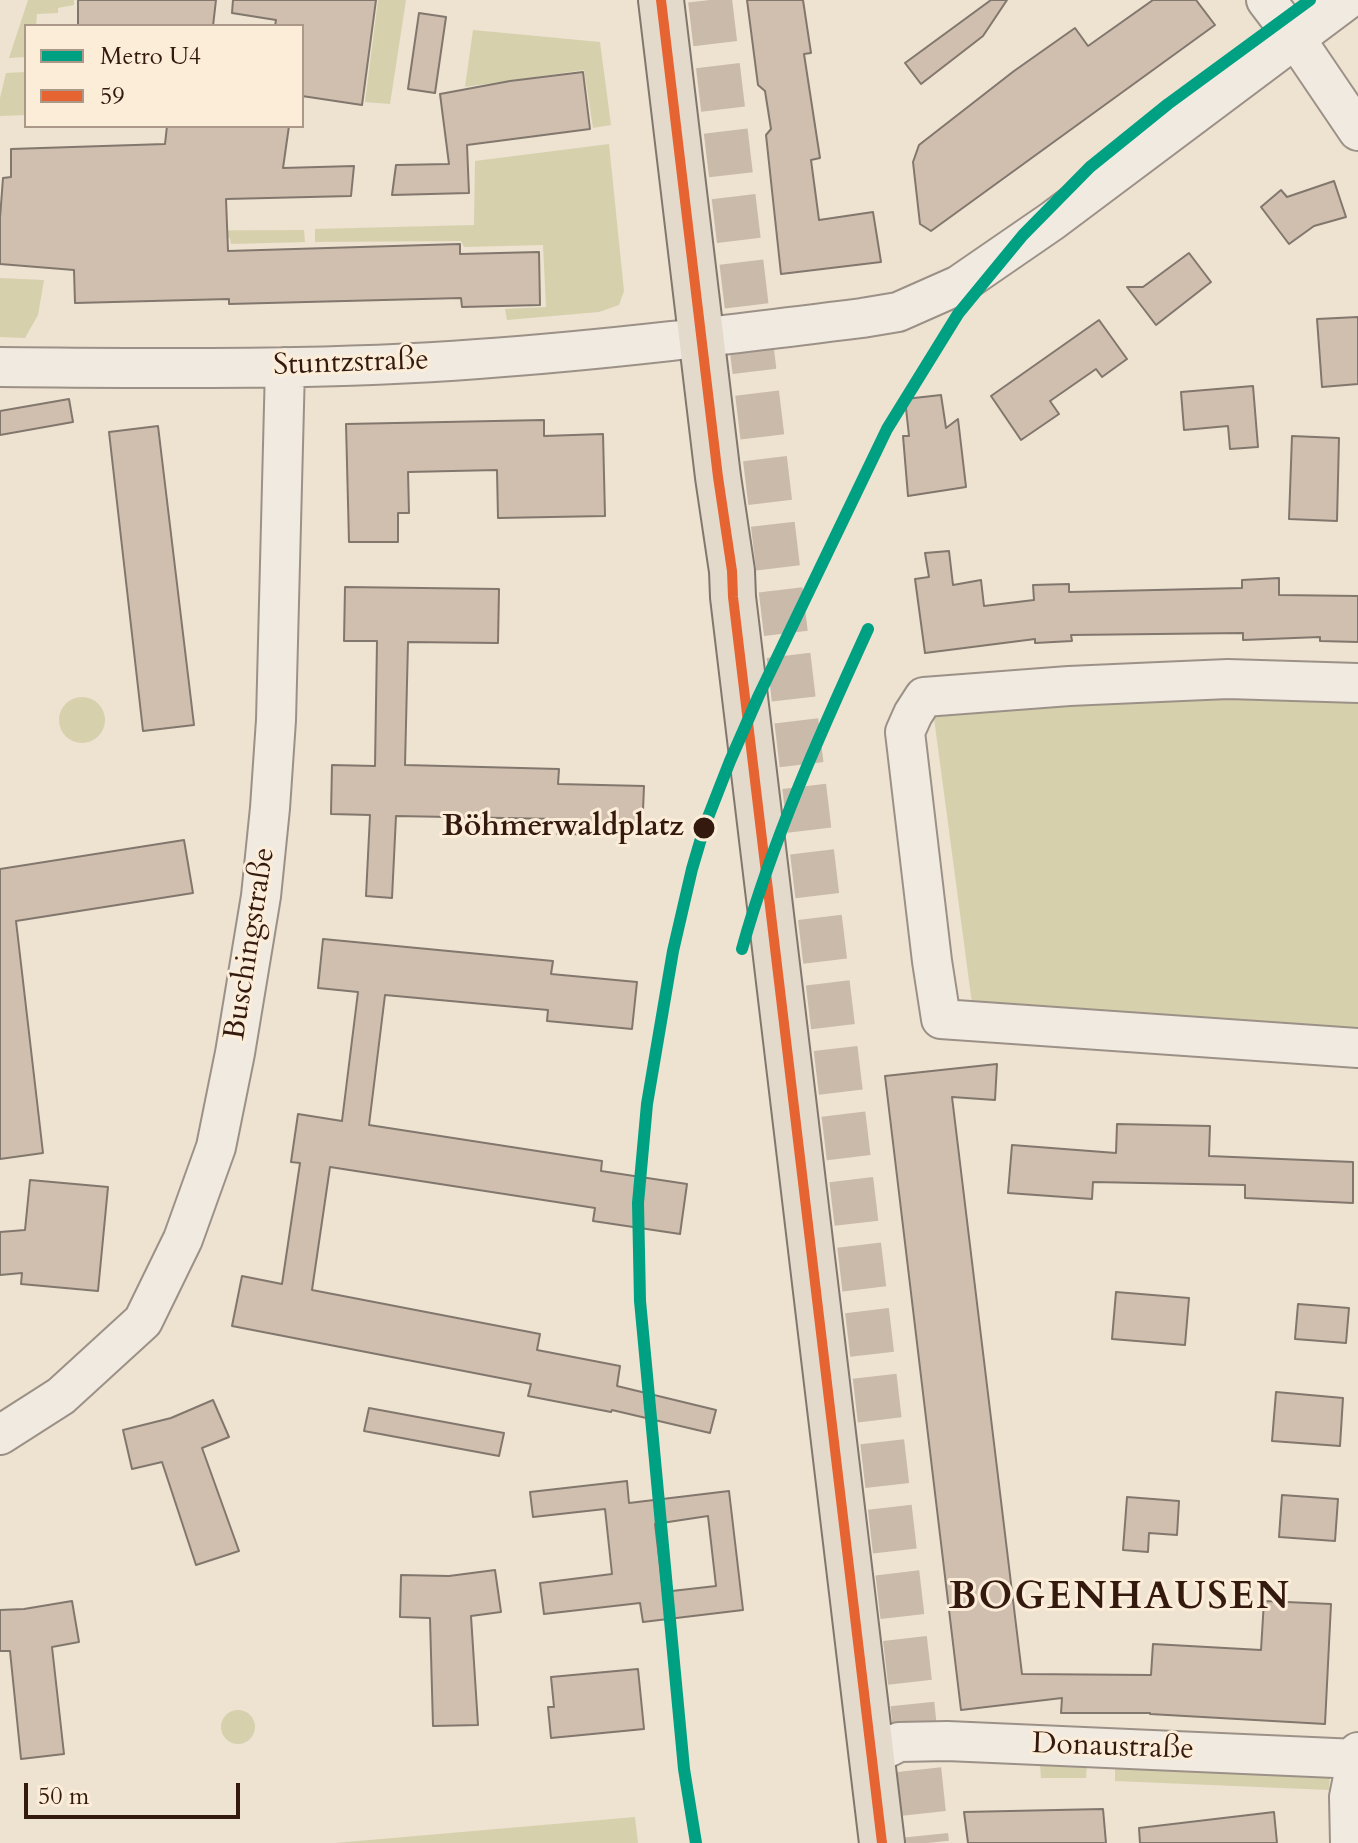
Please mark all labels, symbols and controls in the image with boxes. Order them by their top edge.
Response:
legend [24,24,304,128]
text: Metro U4 [100,40,201,73]
text: 59 [100,80,125,113]
street label: Stuntzstraße [273,343,429,385]
place label: Böhmerwaldplatz [442,810,684,846]
marker: Böhmerwaldplatz [691,815,717,841]
street label: Buschingstraße [218,845,284,1043]
district label: BOGENHAUSEN [949,1576,1291,1622]
street label: Donaustraße [1031,1727,1195,1769]
scale bar [28,1767,244,1817]
text: 50 m [38,1780,89,1813]

